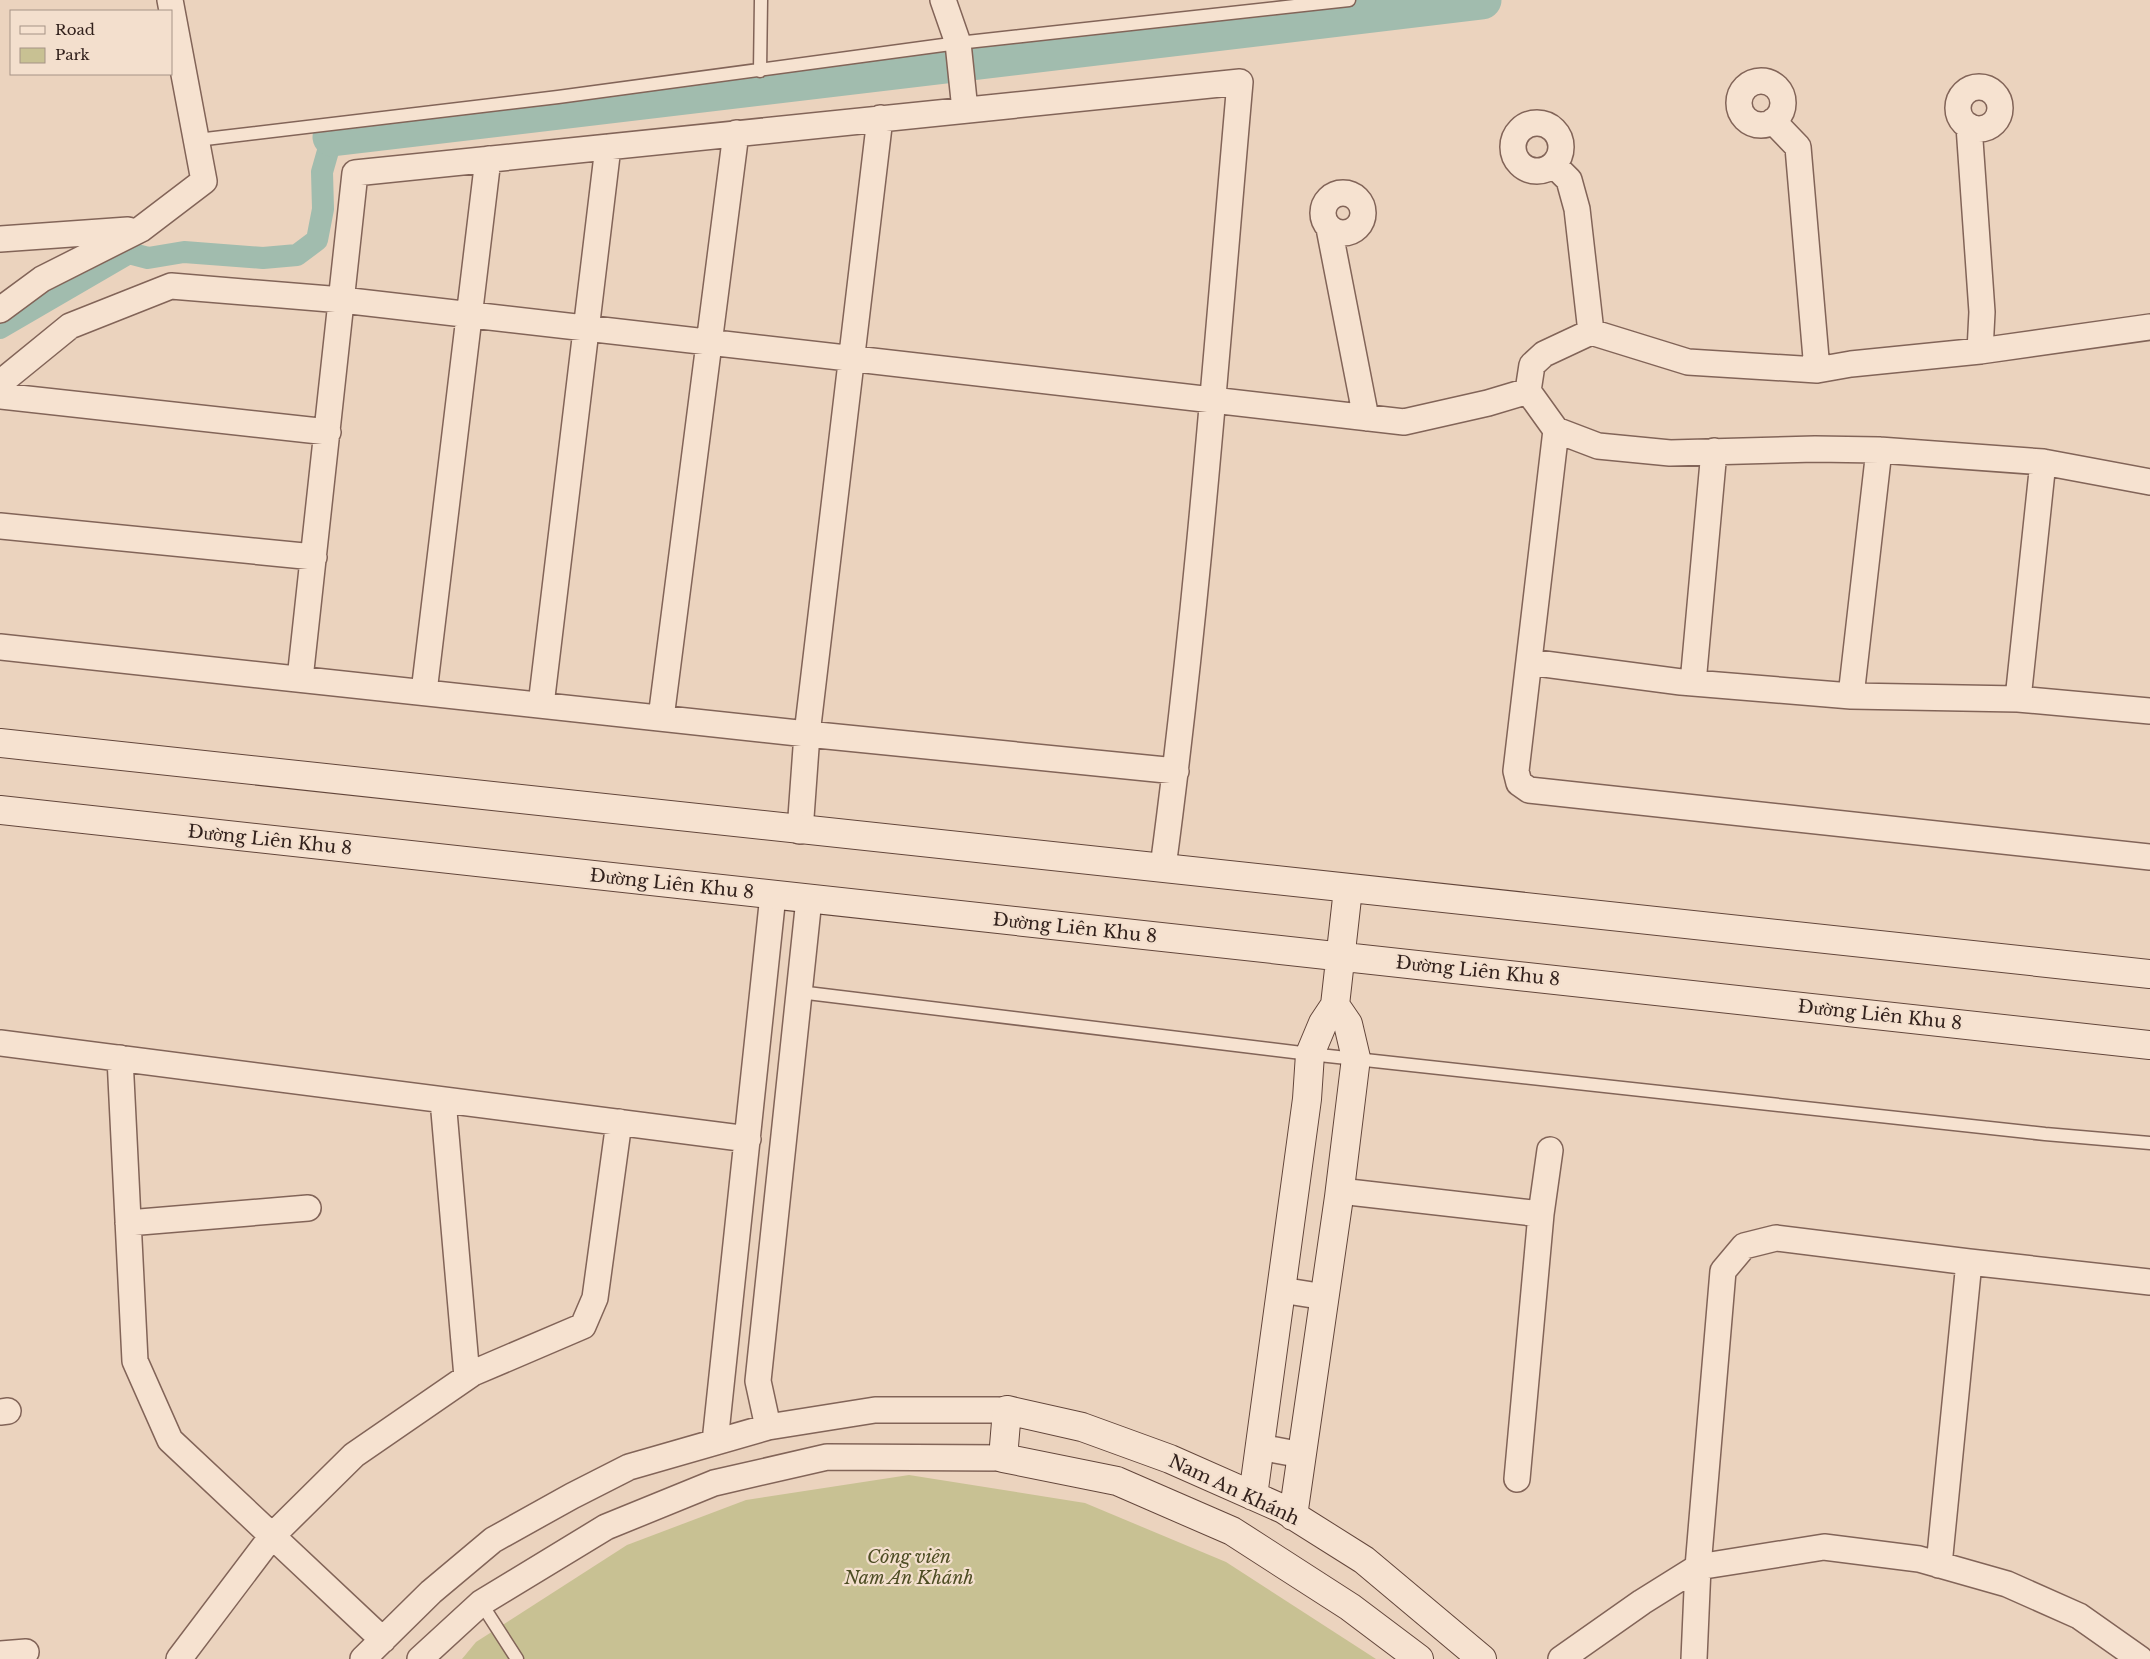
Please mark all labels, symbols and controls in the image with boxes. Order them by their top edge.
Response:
legend [10,10,172,75]
text: Road [55,20,95,39]
text: Park [55,45,91,64]
street label: Đường Liên Khu 8 [187,820,353,860]
street label: Đường Liên Khu 8 [589,864,755,904]
street label: Đường Liên Khu 8 [992,908,1158,948]
street label: Đường Liên Khu 8 [1395,951,1561,991]
street label: Đường Liên Khu 8 [1797,995,1963,1035]
street label: Nam An Khánh [1165,1450,1303,1530]
park label: Công viên Nam An Khánh [843,1546,974,1589]

